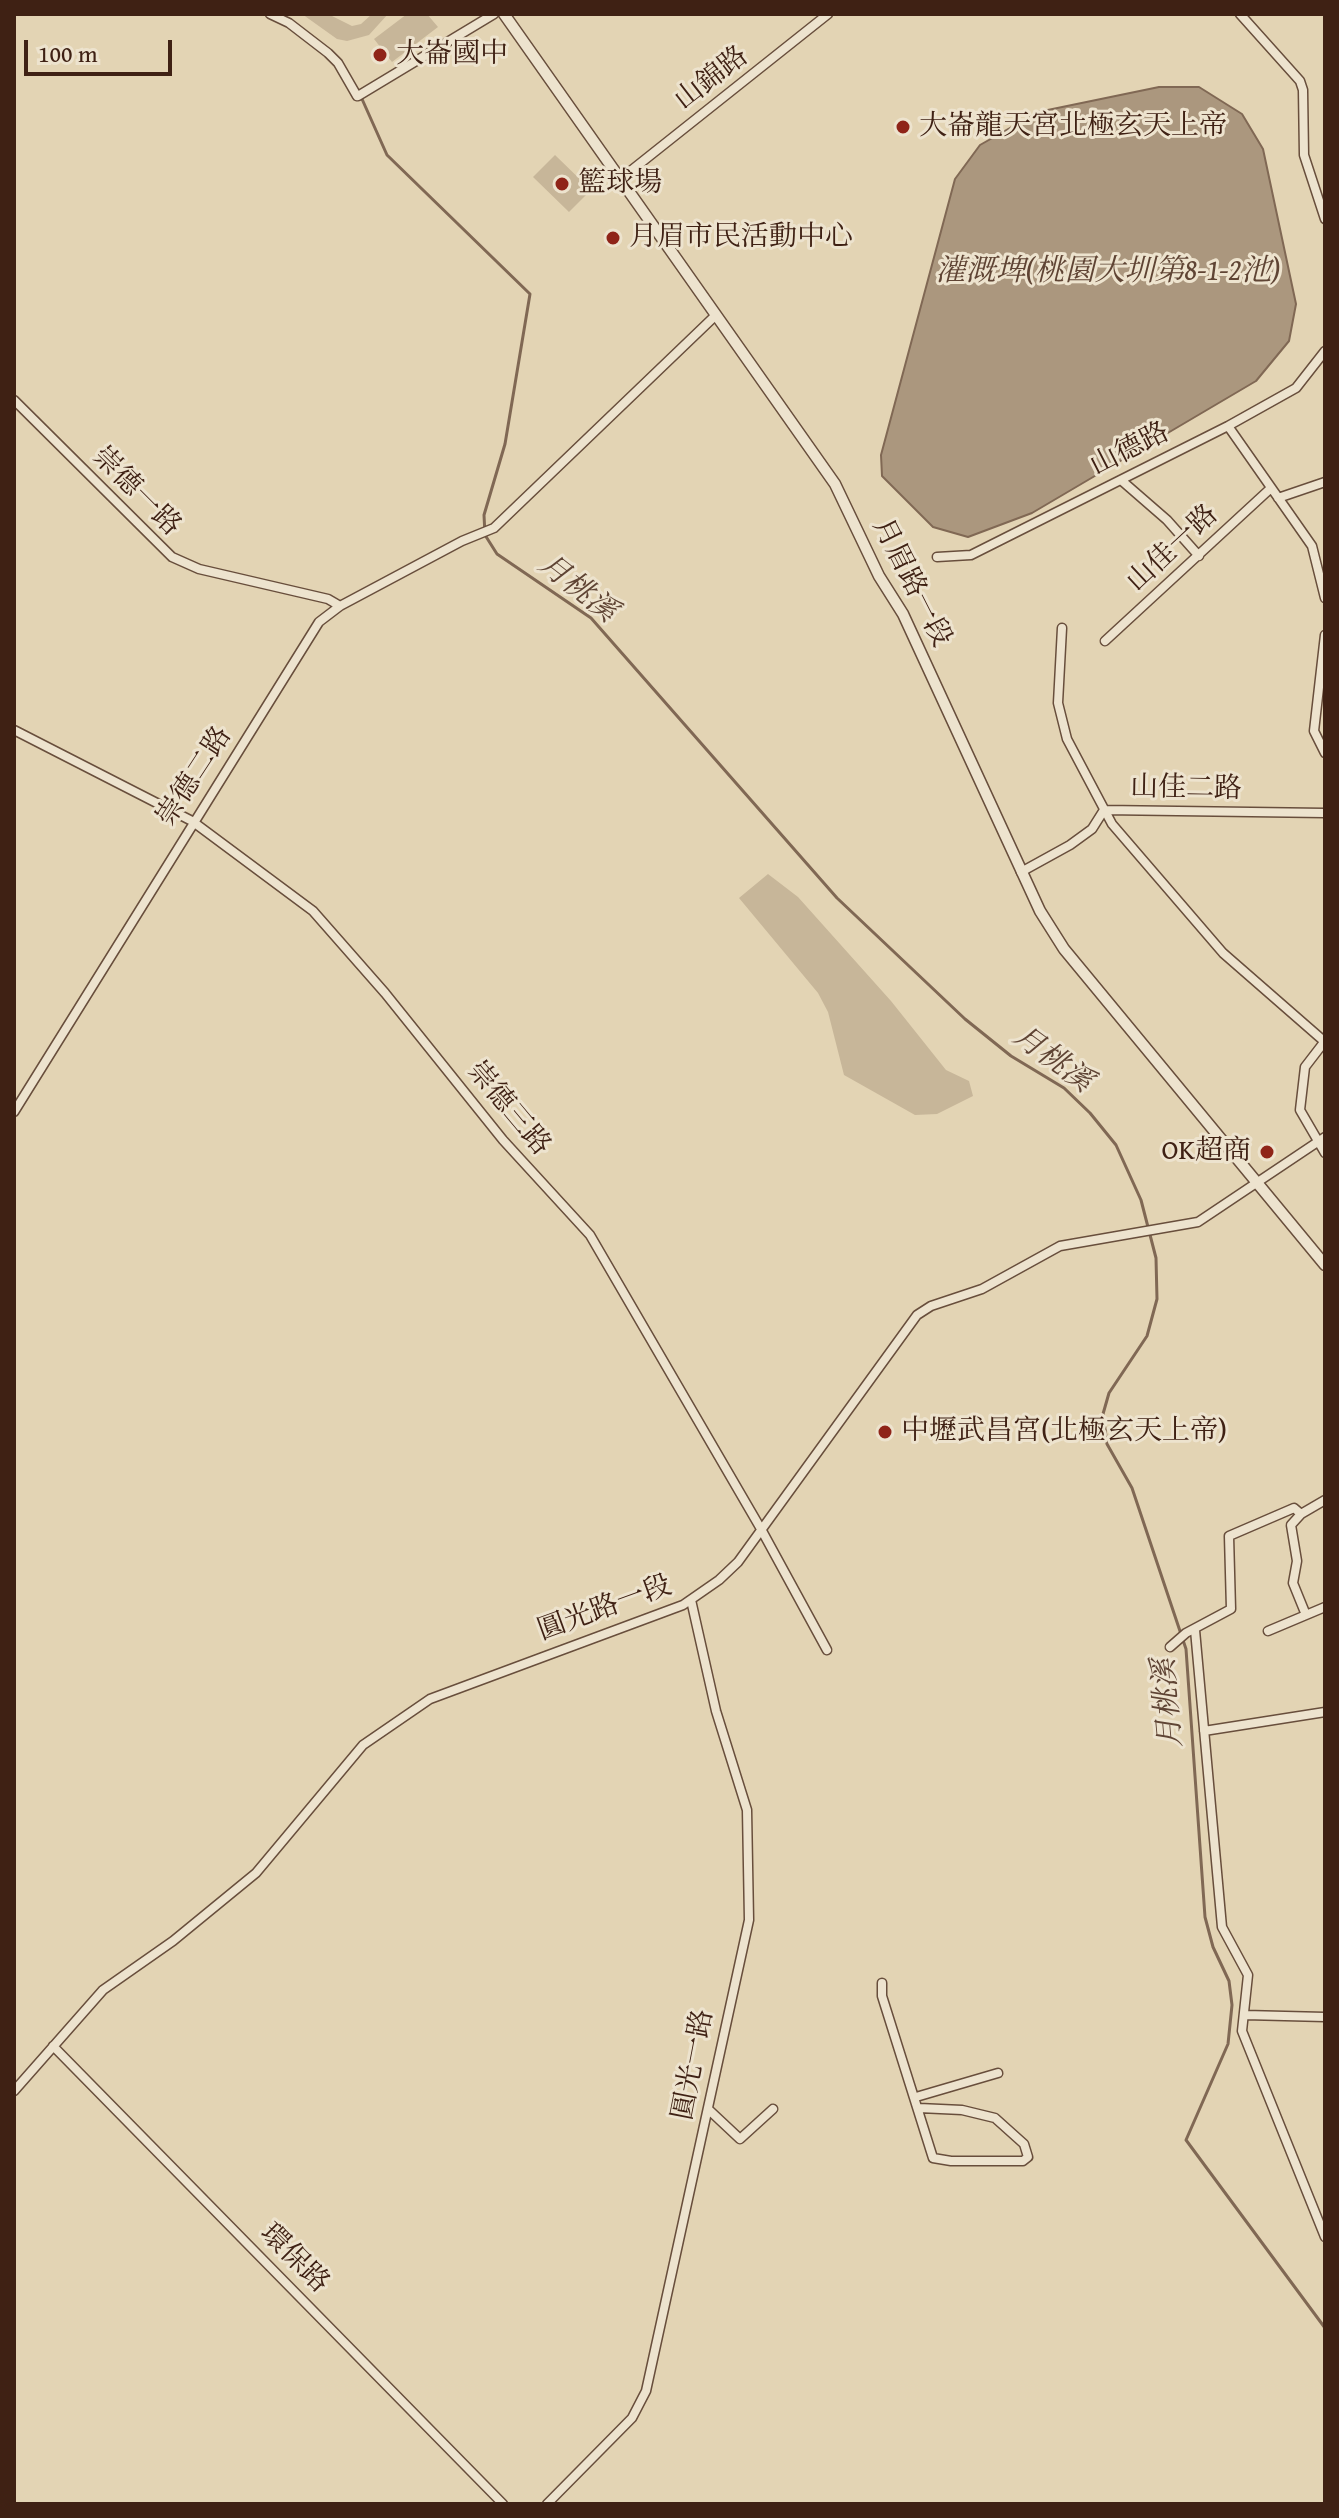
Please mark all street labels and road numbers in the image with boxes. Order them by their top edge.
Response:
street label: 山錦路 [669,40,755,118]
street label: 山德路 [1085,416,1175,484]
street label: 崇德一路 [85,441,187,543]
street label: 山佳一路 [1121,499,1225,599]
street label: 月眉路一段 [864,513,958,653]
street label: 崇德二路 [150,721,240,833]
street label: 山佳二路 [1130,771,1242,807]
street label: 崇德三路 [459,1055,557,1163]
street label: 圓光路一段 [533,1569,677,1649]
street label: 圓光一路 [667,2007,721,2123]
street label: 環保路 [252,2217,336,2301]

